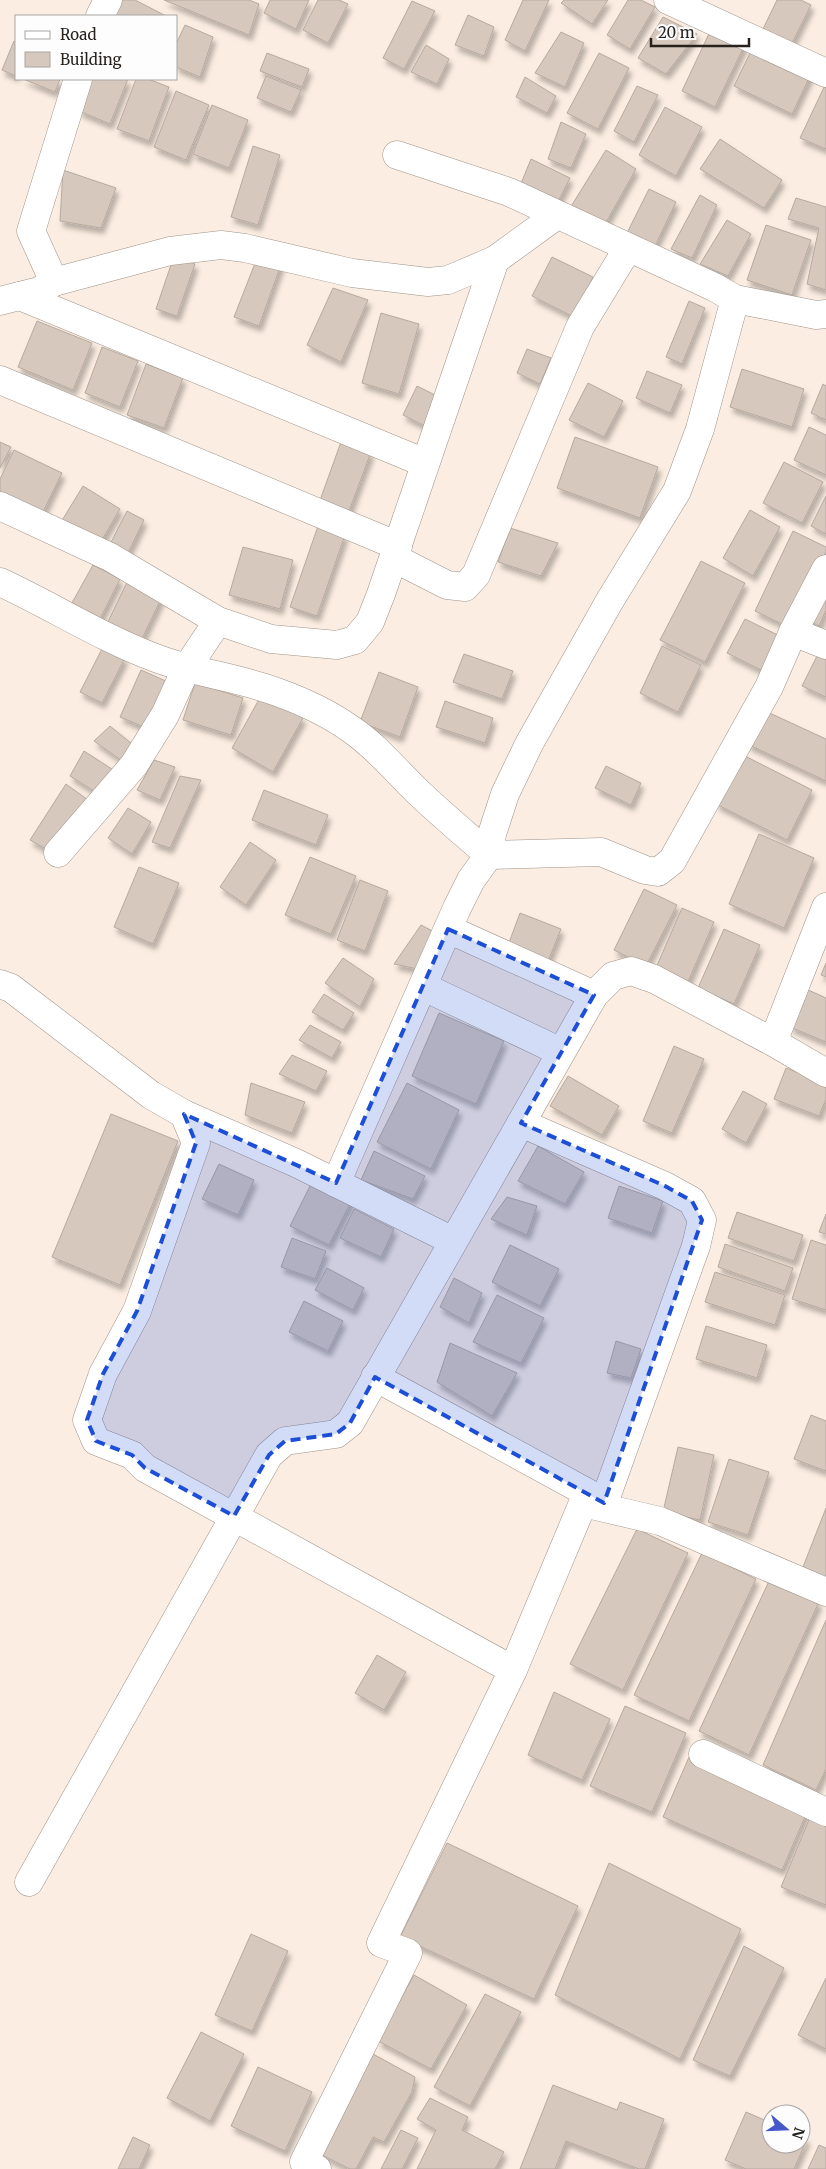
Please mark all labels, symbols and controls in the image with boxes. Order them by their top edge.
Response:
legend [15,15,178,80]
scale bar [651,15,748,47]
text: 20 m [658,23,695,42]
text: Road [60,25,96,44]
text: Building [60,50,122,69]
north arrow [761,2104,811,2154]
text: N [788,2125,809,2141]

